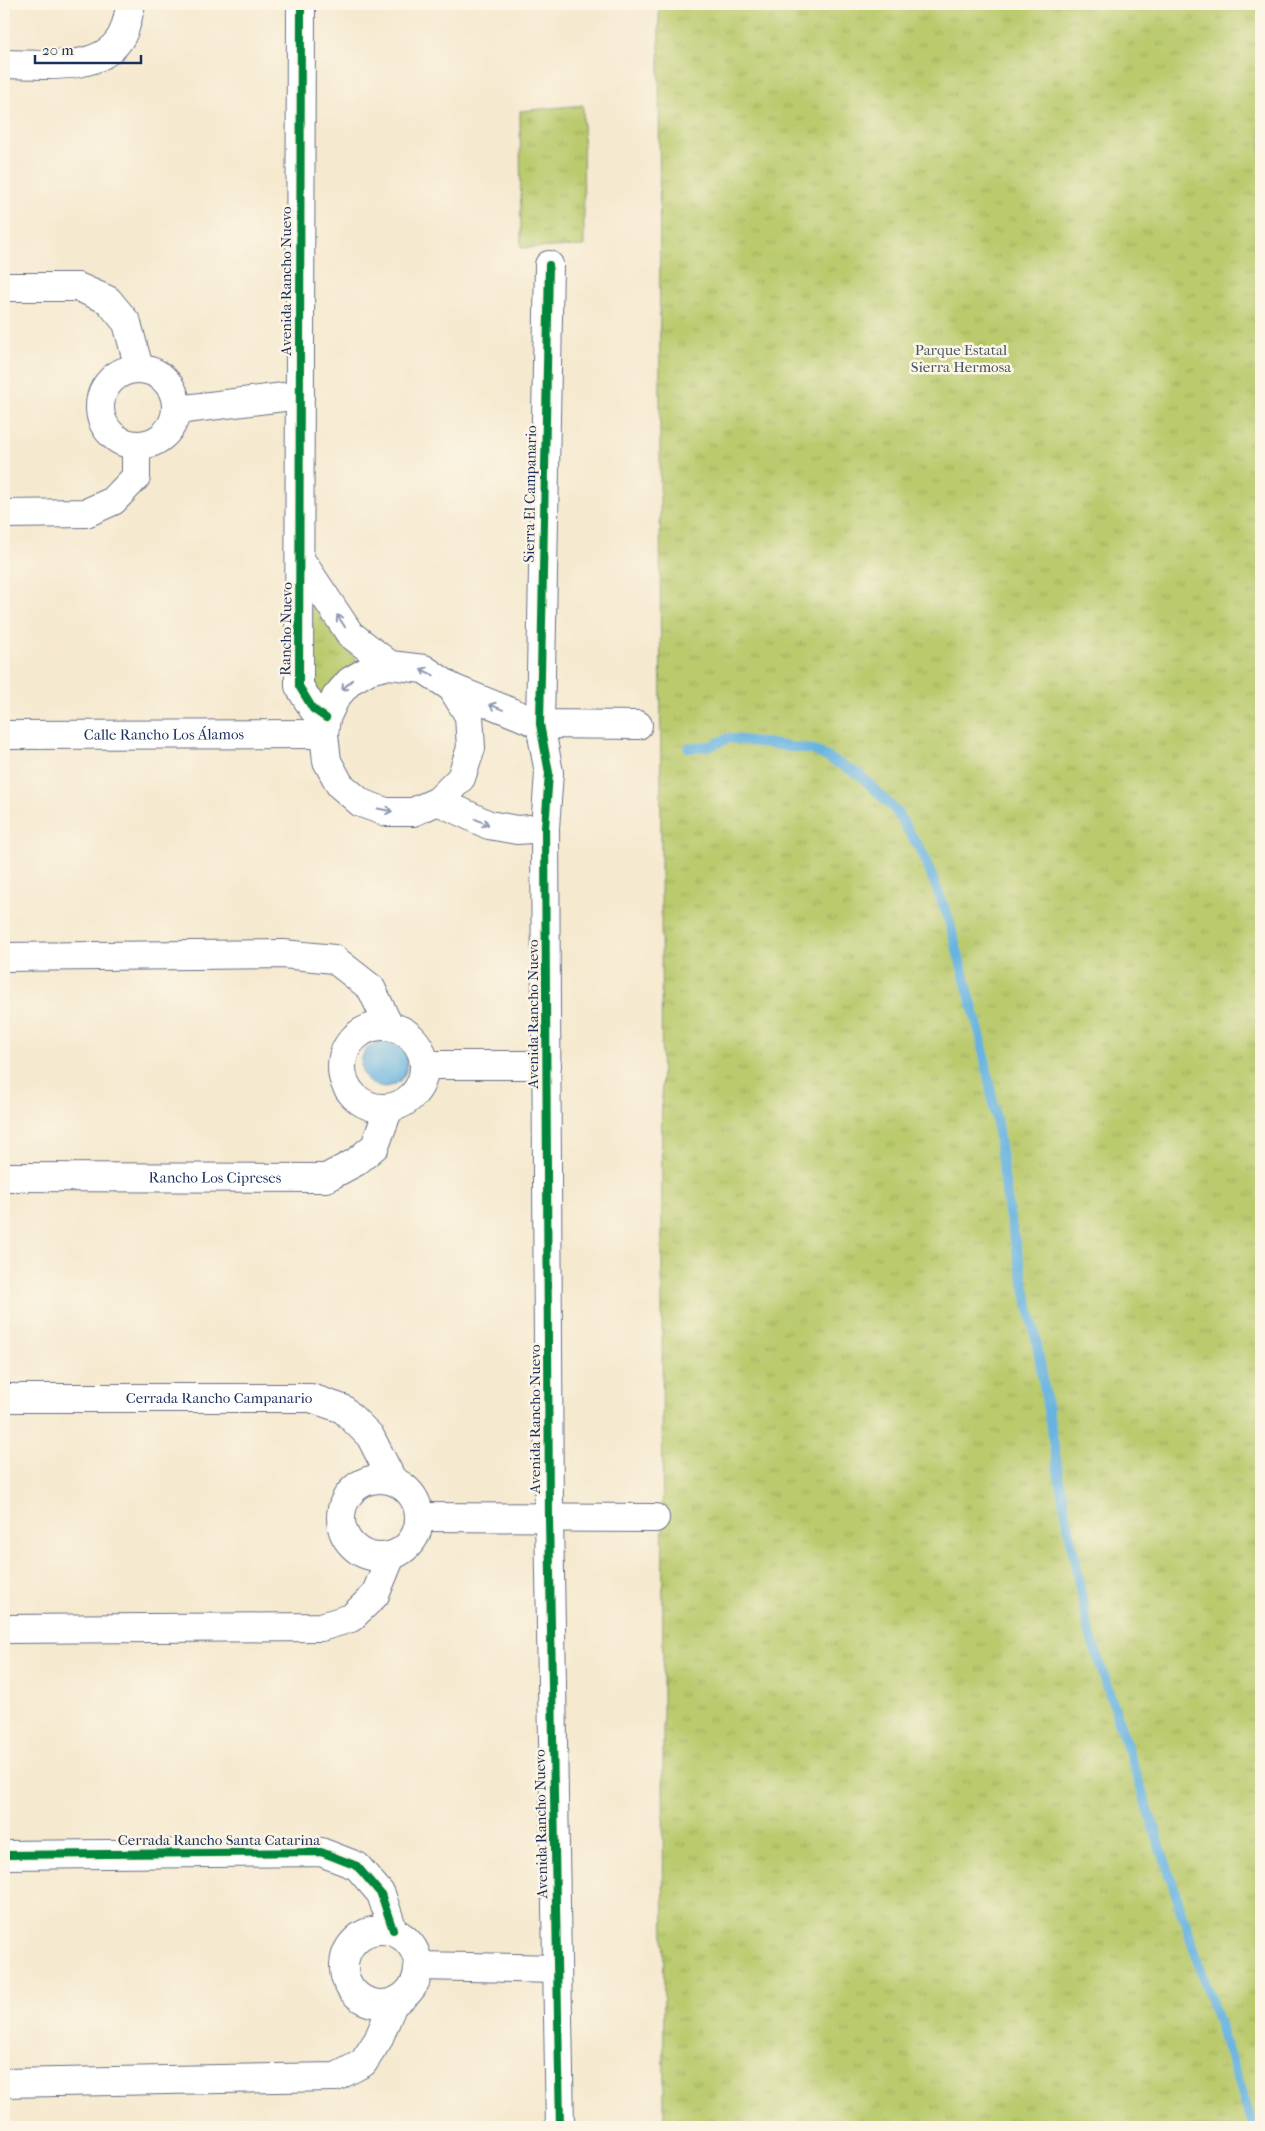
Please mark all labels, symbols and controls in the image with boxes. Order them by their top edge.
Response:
scale bar [35,32,141,64]
text: 20 m [42,41,74,59]
street label: Avenida Rancho Nuevo [277,206,295,357]
park label: Parque Estatal Sierra Hermosa [911,341,1012,376]
street label: Sierra El Campanario [520,425,540,563]
street label: Rancho Nuevo [276,581,296,676]
one-way arrow [336,614,347,628]
one-way arrow [419,667,434,677]
one-way arrow [341,679,354,691]
one-way arrow [488,702,504,711]
street label: Calle Rancho Los Álamos [84,725,245,744]
one-way arrow [376,806,392,816]
one-way arrow [474,817,489,827]
street label: Avenida Rancho Nuevo [524,939,542,1090]
street label: Rancho Los Cipreses [149,1168,282,1187]
street label: Avenida Rancho Nuevo [526,1344,544,1495]
street label: Cerrada Rancho Campanario [126,1389,313,1407]
street label: Avenida Rancho Nuevo [531,1749,551,1900]
street label: Cerrada Rancho Santa Catarina [118,1831,321,1849]

